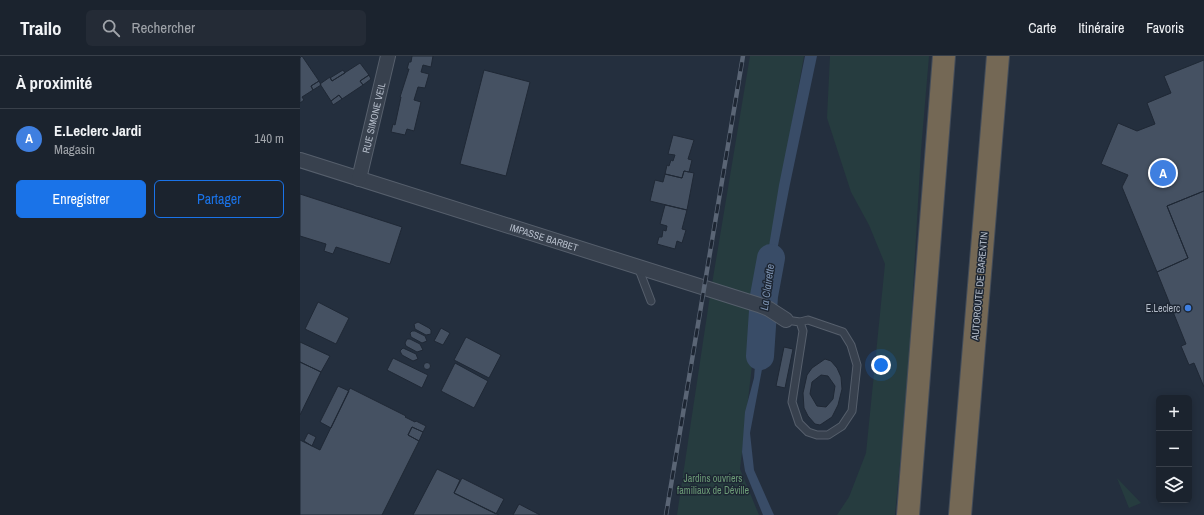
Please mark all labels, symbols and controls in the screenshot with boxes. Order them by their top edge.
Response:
search box [86,10,366,46]
text: Trailo [20,15,62,41]
icon: search [100,17,122,39]
text: Rechercher [132,17,195,38]
text: Carte [1028,19,1056,37]
text: Itinéraire [1078,19,1124,37]
text: Favoris [1146,19,1184,37]
text: À proximité [16,71,92,94]
street label: RUE SIMONE VEIL [359,81,389,154]
text: E.Leclerc Jardi [54,120,142,141]
text: A [25,130,33,147]
text: 140 m [254,130,284,147]
text: Magasin [54,141,95,158]
pin: A [1150,158,1176,188]
button: Enregistrer [16,180,146,218]
button: Partager [154,180,284,218]
street label: IMPASSE BARBET [508,221,580,254]
street label: AUTOROUTE DE BARENTIN [968,231,991,342]
water label: La Clairette [757,263,777,311]
place label: E.Leclerc [1146,302,1180,315]
marker: E.Leclerc [1183,303,1193,313]
your location [871,355,891,375]
map controls [1156,395,1192,503]
button: + [1156,395,1192,431]
button: − [1156,431,1192,467]
button: layers [1156,467,1192,503]
park label: Jardins ouvriers familiaux de Déville [677,472,749,497]

